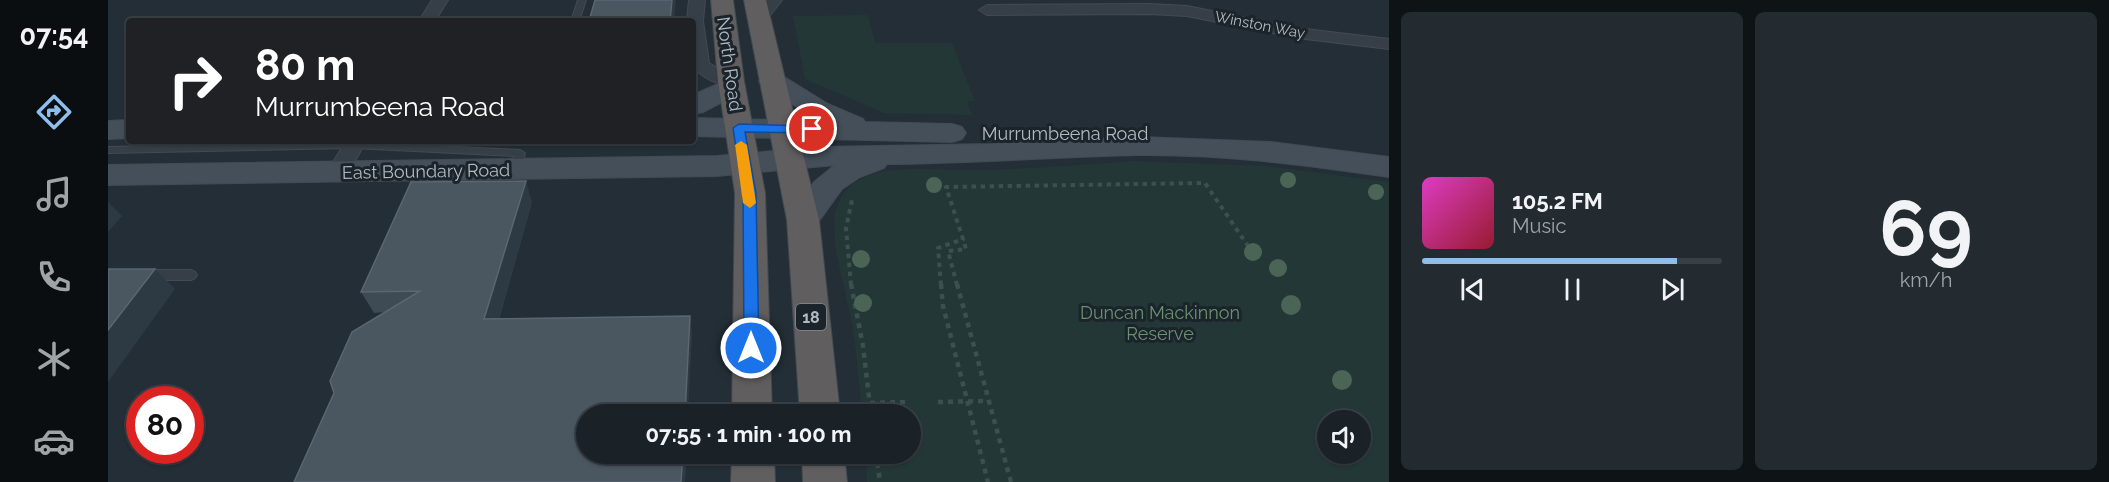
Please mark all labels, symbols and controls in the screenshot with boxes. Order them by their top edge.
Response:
street label: Winston Way [1213,7,1307,43]
street label: North Road [713,15,747,113]
text: 07:54 [20,20,88,51]
text: 80 m [255,41,355,90]
icon: right [156,42,234,120]
icon: directions [33,91,75,133]
text: Murrumbeena Road [255,91,505,122]
pin [786,103,837,154]
icon: arrive [795,112,828,145]
street label: Murrumbeena Road [982,123,1148,144]
street label: East Boundary Road [342,159,510,183]
icon: music [33,173,75,215]
text: 69 [1879,183,1973,274]
text: 105.2 FM [1512,188,1603,214]
text: Music [1512,214,1566,238]
icon: phone [33,256,75,298]
text: km/h [1900,268,1952,292]
icon: previous [1456,273,1489,306]
icon: pause [1556,273,1589,306]
icon: next [1656,273,1689,306]
park label: Duncan Mackinnon Reserve [1080,302,1240,344]
road number: 18 [796,304,826,330]
position arrow [719,316,783,380]
icon: climate [33,338,75,380]
speed limit sign: 80 [126,386,204,464]
map controls [1317,410,1371,464]
button: sound [1317,410,1371,464]
icon: car [33,420,75,462]
text: 07:55 · 1 min · 100 m [646,421,851,447]

